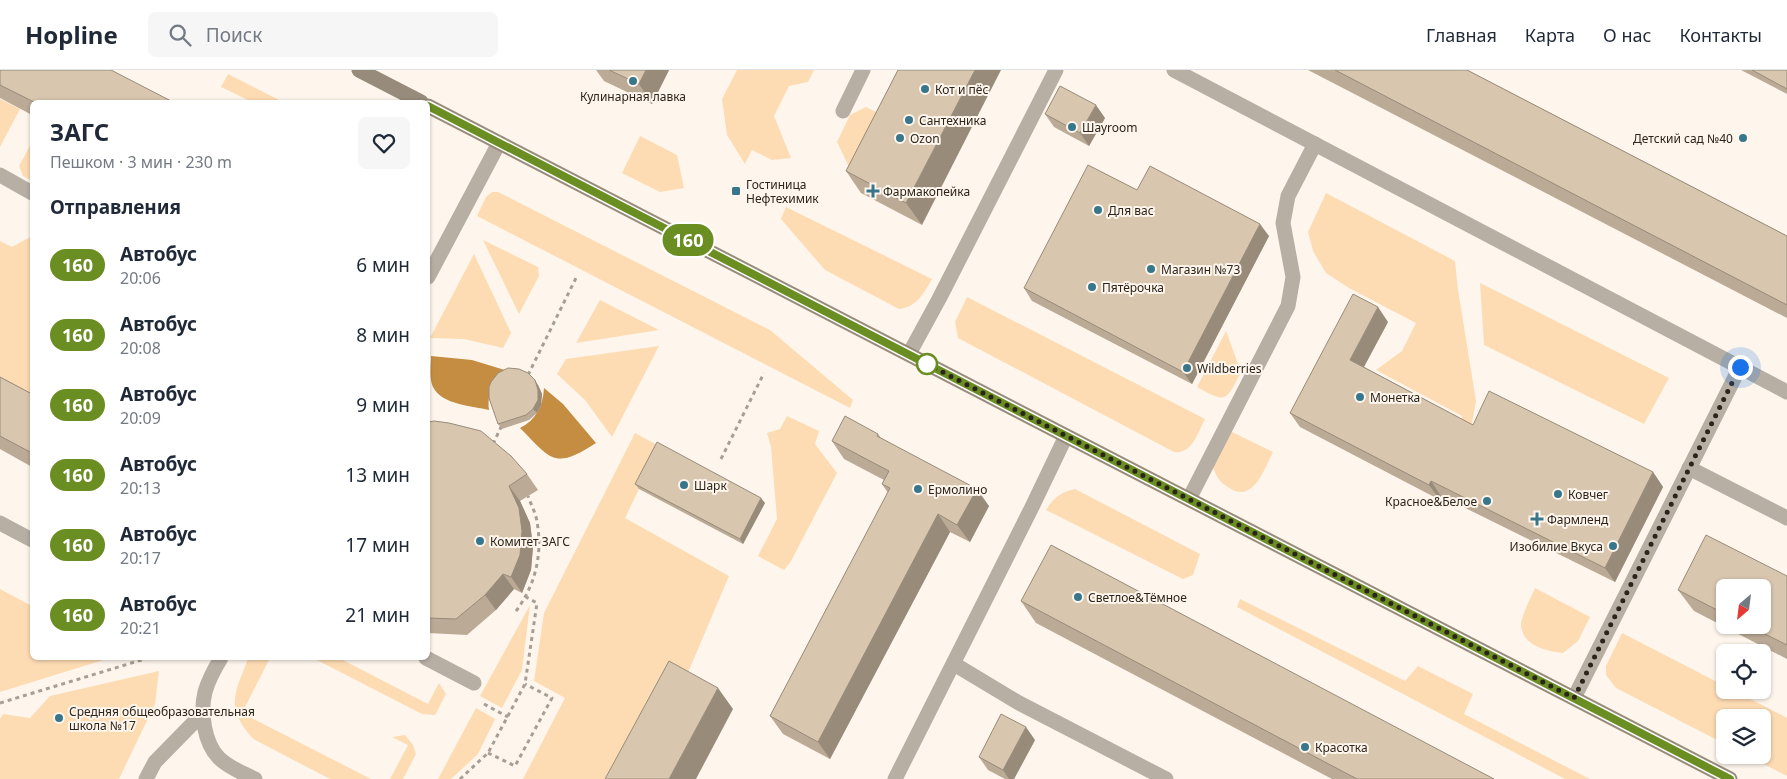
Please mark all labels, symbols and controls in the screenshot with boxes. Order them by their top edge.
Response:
search box [148,12,498,57]
text: Hopline [25,18,118,51]
icon: search [166,21,194,49]
text: Поиск [206,22,262,48]
text: Главная [1426,23,1497,47]
text: Карта [1525,23,1575,47]
text: О нас [1603,23,1651,47]
text: Контакты [1679,23,1762,47]
marker: Кулинарная лавка [627,75,639,87]
place label: Кот и пёс [935,81,988,98]
marker: Кот и пёс [919,83,931,95]
place label: Кулинарная лавка [580,88,686,105]
place label: Сантехника [919,112,986,129]
marker: Сантехника [903,114,915,126]
text: ЗАГС [50,115,109,148]
button: heart [358,117,410,169]
place label: Шауroom [1082,119,1138,136]
marker: Шауroom [1066,121,1078,133]
place label: Ozon [910,130,940,147]
place label: Детский сад №40 [1633,130,1733,147]
marker: Ozon [894,132,906,144]
marker: Детский сад №40 [1737,132,1749,144]
text: Пешком · 3 мин · 230 m [50,151,232,173]
place label: Гостиница Нефтехимик [746,176,819,207]
place label: Фармакопейка [883,183,970,200]
marker: Гостиница Нефтехимик [730,185,742,197]
marker: Фармакопейка [867,185,879,197]
text: Отправления [50,194,181,220]
place label: Для вас [1108,202,1154,219]
marker: Для вас [1092,204,1104,216]
line badge: 160 [659,224,717,256]
text: 160 [673,228,703,252]
text: Автобус [120,241,197,267]
text: 6 мин [356,252,410,278]
text: 160 [62,253,93,277]
place label: Магазин №73 [1161,261,1240,278]
marker: Магазин №73 [1145,263,1157,275]
text: 20:06 [120,267,161,289]
place label: Пятёрочка [1102,279,1164,296]
marker: Пятёрочка [1086,281,1098,293]
text: Автобус [120,311,197,337]
text: 8 мин [356,322,410,348]
text: 160 [62,323,93,347]
text: 20:08 [120,337,161,359]
unlabelled marker [916,353,938,375]
your location [1728,355,1753,380]
place label: Wildberries [1197,360,1262,377]
marker: Wildberries [1181,362,1193,374]
text: Автобус [120,381,197,407]
place label: Монетка [1370,389,1420,406]
marker: Монетка [1354,391,1366,403]
text: 9 мин [356,392,410,418]
text: 160 [62,393,93,417]
text: 20:09 [120,407,161,429]
text: Автобус [120,451,197,477]
text: 13 мин [345,462,410,488]
text: 160 [62,463,93,487]
text: 20:13 [120,477,161,499]
place label: Шарк [694,477,727,494]
marker: Шарк [678,479,690,491]
place label: Ермолино [928,481,987,498]
marker: Ермолино [912,483,924,495]
place label: Ковчег [1568,486,1608,503]
marker: Ковчег [1552,488,1564,500]
place label: Красное&Белое [1385,493,1477,510]
marker: Красное&Белое [1481,495,1493,507]
place label: Фармленд [1547,511,1609,528]
marker: Фармленд [1531,513,1543,525]
text: Автобус [120,521,197,547]
text: 17 мин [345,532,410,558]
text: 160 [62,533,93,557]
place label: Комитет ЗАГС [490,533,570,550]
marker: Комитет ЗАГС [474,535,486,547]
place label: Изобилие Вкуса [1510,538,1603,555]
marker: Изобилие Вкуса [1607,540,1619,552]
text: 20:17 [120,547,161,569]
north arrow [1716,579,1771,634]
map controls [1716,579,1771,764]
place label: Светлое&Тёмное [1088,589,1187,606]
text: Автобус [120,591,197,617]
marker: Светлое&Тёмное [1072,591,1084,603]
text: 21 мин [345,602,410,628]
text: 160 [62,603,93,627]
text: 20:21 [120,617,161,639]
button: locate [1716,644,1771,699]
place label: Средняя общеобразовательная школа №17 [69,703,255,734]
button: layers [1716,709,1771,764]
marker: Средняя общеобразовательная школа №17 [53,712,65,724]
place label: Красотка [1315,739,1368,756]
marker: Красотка [1299,741,1311,753]

